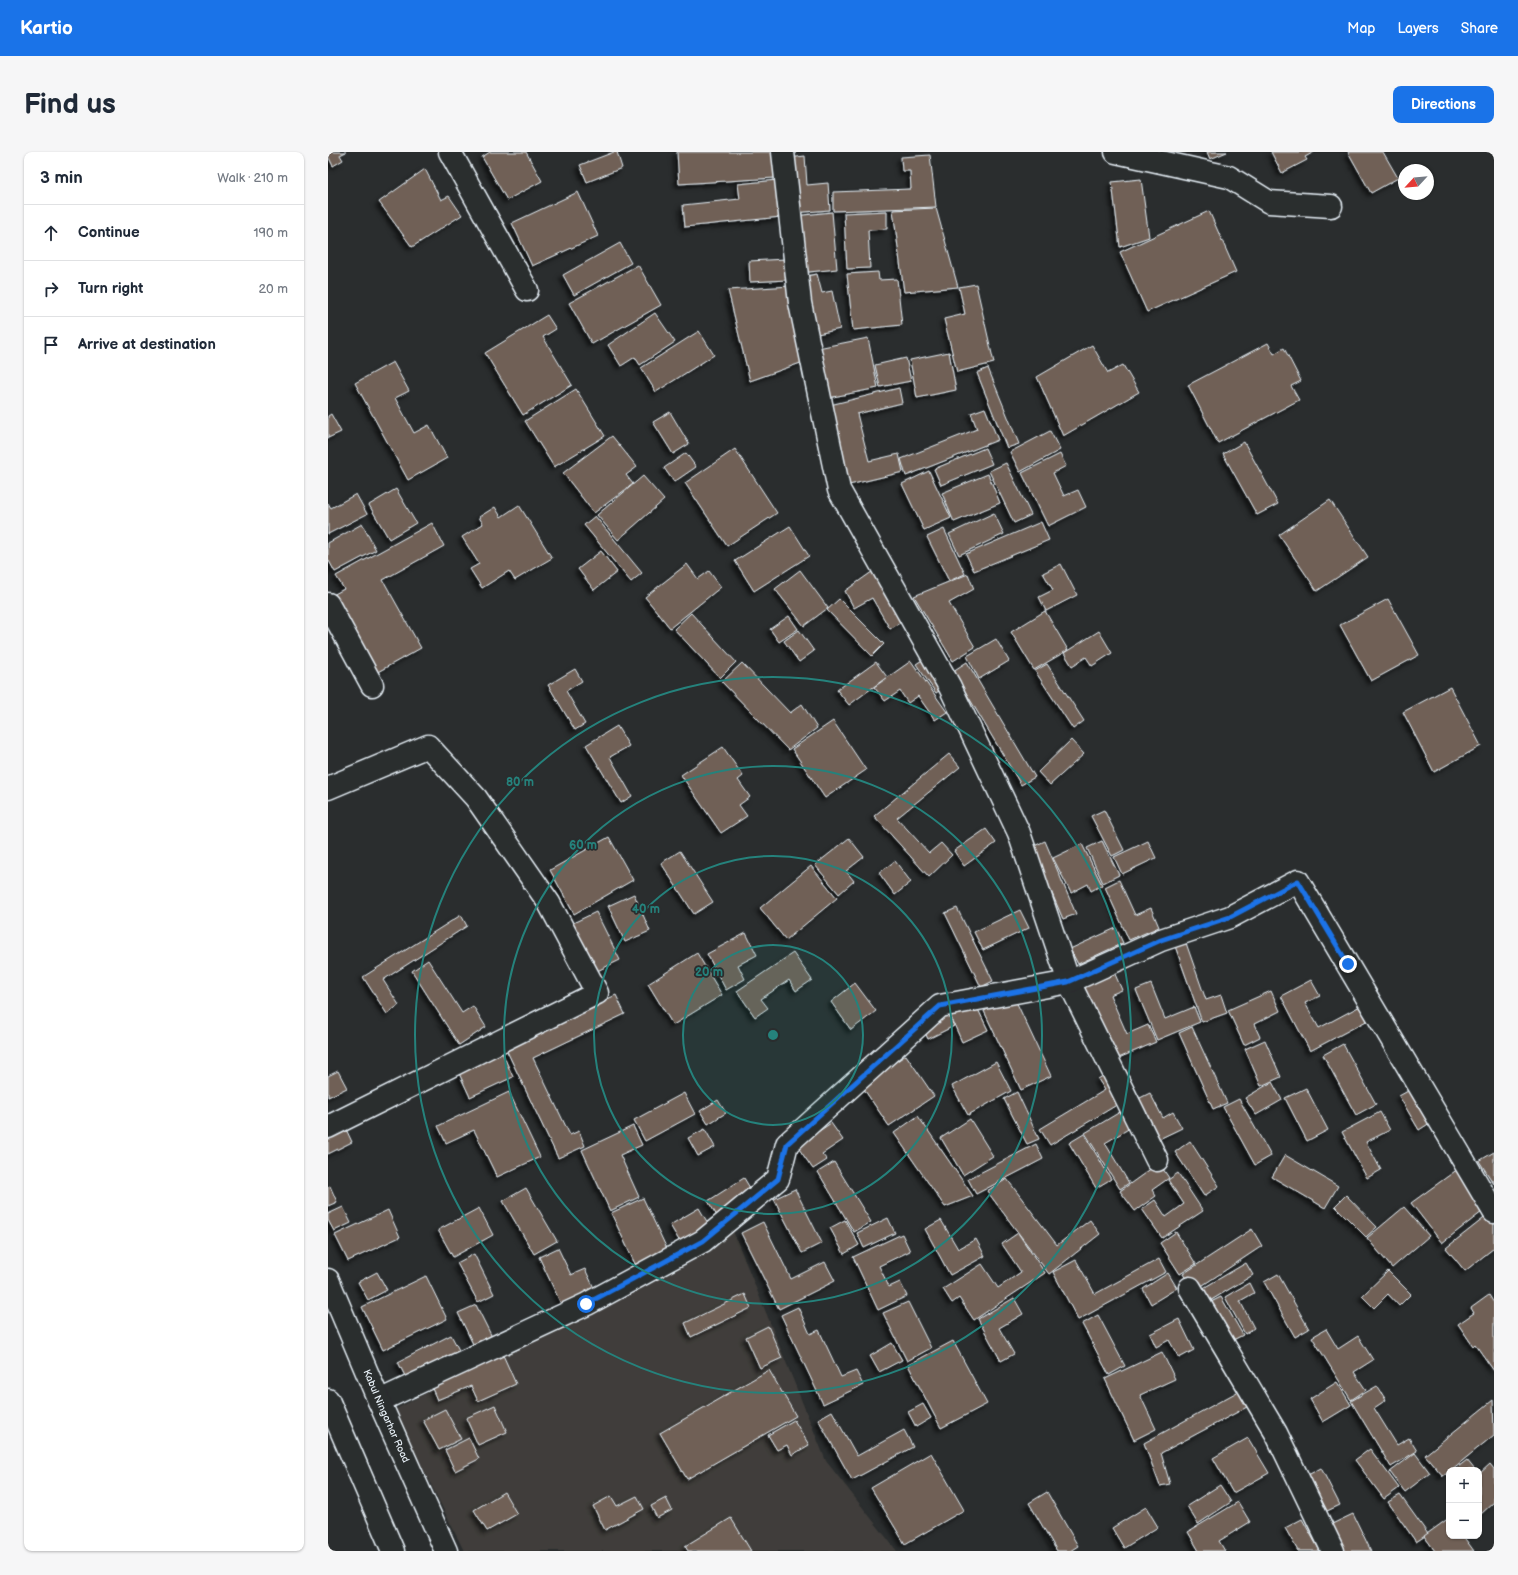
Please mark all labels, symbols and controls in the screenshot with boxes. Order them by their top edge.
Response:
text: Kartio [20,17,73,40]
text: Map [1347,20,1375,37]
text: Layers [1397,20,1439,37]
text: Share [1461,20,1498,37]
button: Directions [1393,86,1494,123]
text: Find us [24,88,116,121]
north arrow [1398,164,1434,200]
text: 3 min [40,168,83,188]
text: Walk · 210 m [217,170,288,186]
icon: ahead [40,222,62,244]
text: Continue [78,223,140,242]
text: 190 m [254,225,288,241]
icon: right [40,278,62,300]
text: Turn right [78,279,143,298]
text: 20 m [258,281,288,297]
icon: arrive [40,334,62,356]
text: Arrive at destination [78,335,216,354]
text: 80 m [506,775,534,790]
text: 60 m [569,838,597,853]
text: 40 m [632,902,660,917]
route end [1339,955,1357,973]
text: 20 m [695,965,723,980]
centre of rings [766,1028,780,1042]
route start [577,1295,595,1313]
street label: Kabul Ningarhar Road [360,1368,412,1465]
map controls [1446,1467,1482,1539]
button: + [1446,1467,1482,1503]
button: − [1446,1503,1482,1539]

